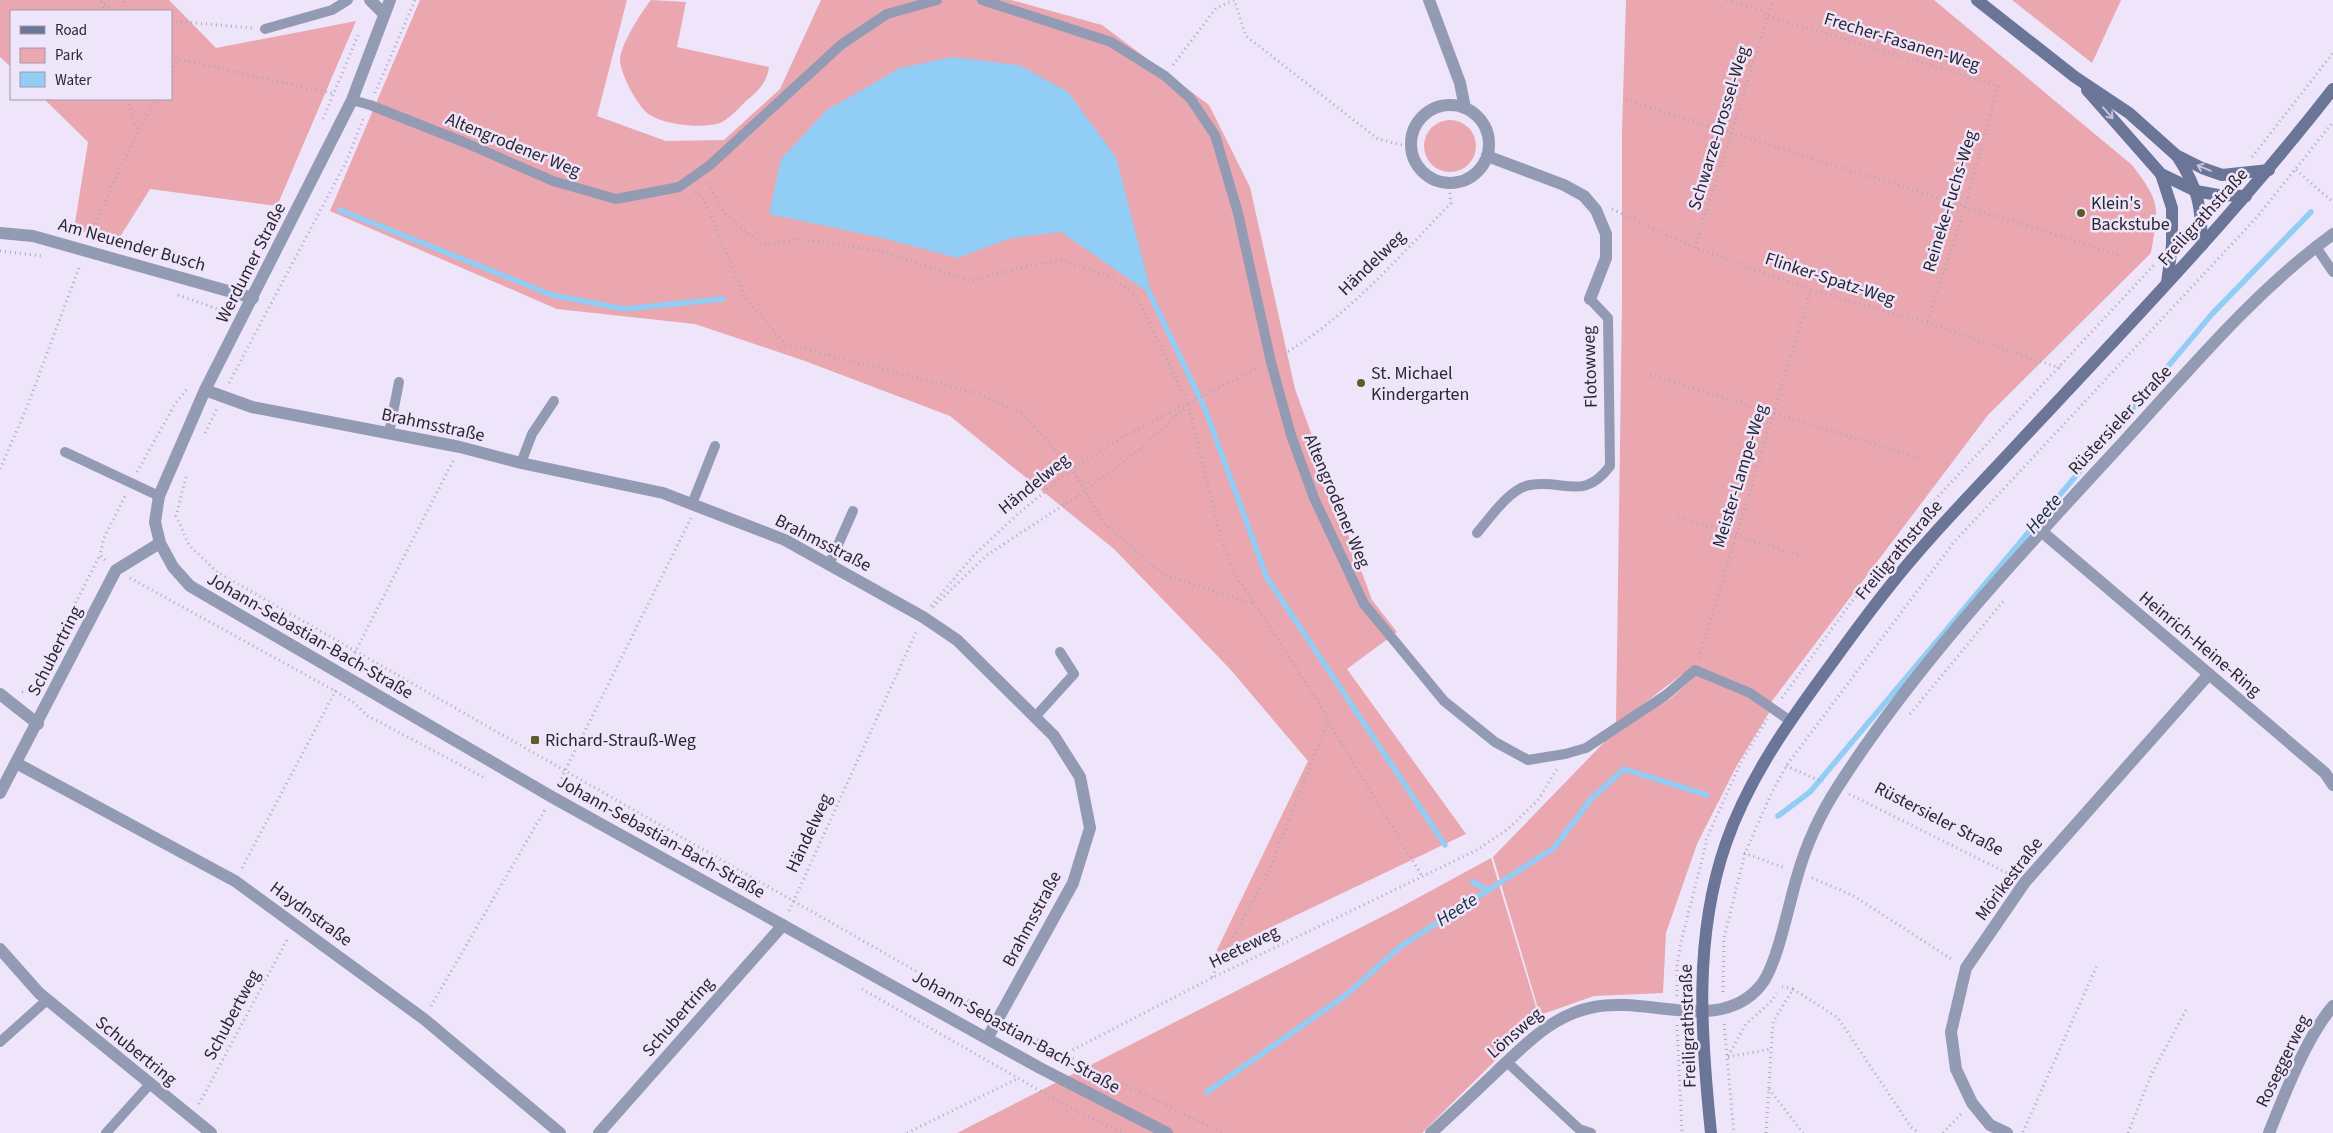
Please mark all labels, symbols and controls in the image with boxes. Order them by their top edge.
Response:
street label: Frecher-Fasanen-Weg [1821,6,1983,78]
legend [10,10,172,100]
text: Road [55,20,87,41]
street label: Schwarze-Drossel-Weg [1682,43,1756,213]
text: Park [55,45,84,66]
text: Water [55,70,92,91]
street label: Altengrodener Weg [442,107,584,183]
one-way arrow [2102,107,2113,120]
street label: Reineke-Fuchs-Weg [1917,127,1983,275]
street label: Freiligrathstraße [2152,163,2254,271]
one-way arrow [2197,163,2212,172]
place label: Klein's Backstube [2091,191,2170,237]
street label: Werdumer Straße [210,198,292,328]
marker: Klein's Backstube [2075,207,2087,219]
street label: Am Neuender Busch [55,212,209,278]
street label: Händelweg [1333,225,1411,301]
street label: Flinker-Spatz-Weg [1762,246,1898,312]
street label: Flotowweg [1576,326,1604,408]
street label: Rüstersieler Straße [2062,360,2178,480]
place label: St. Michael Kindergarten [1371,361,1469,407]
marker: St. Michael Kindergarten [1355,377,1367,389]
street label: Meister-Lampe-Weg [1706,401,1774,551]
street label: Brahmsstraße [379,402,487,448]
street label: Altengrodener Weg [1297,430,1377,572]
street label: Händelweg [993,448,1075,520]
water label: Heete [2019,488,2069,540]
street label: Freiligrathstraße [1850,494,1948,606]
street label: Brahmsstraße [770,508,876,578]
street label: Johann-Sebastian-Bach-Straße [202,567,418,705]
street label: Heinrich-Heine-Ring [2134,585,2266,703]
street label: Schubertring [22,602,88,700]
place label: Richard-Strauß-Weg [545,728,696,753]
marker: Richard-Strauß-Weg [529,734,541,746]
street label: Johann-Sebastian-Bach-Straße [553,769,770,905]
street label: Rüstersieler Straße [1870,776,2008,862]
street label: Händelweg [780,789,838,877]
street label: Mörikestraße [1969,832,2049,926]
street label: Brahmsstraße [996,867,1068,971]
street label: Haydnstraße [265,876,357,952]
water label: Heete [1431,886,1483,934]
street label: Heeteweg [1205,919,1283,975]
street label: Johann-Sebastian-Bach-Straße [908,964,1125,1100]
street label: Freiligrathstraße [1673,964,1703,1088]
street label: Schubertweg [198,965,266,1065]
street label: Schubertring [636,972,720,1062]
street label: Lönsweg [1482,1002,1548,1064]
street label: Schubertring [90,1010,182,1092]
street label: Roseggerweg [2250,1010,2316,1112]

